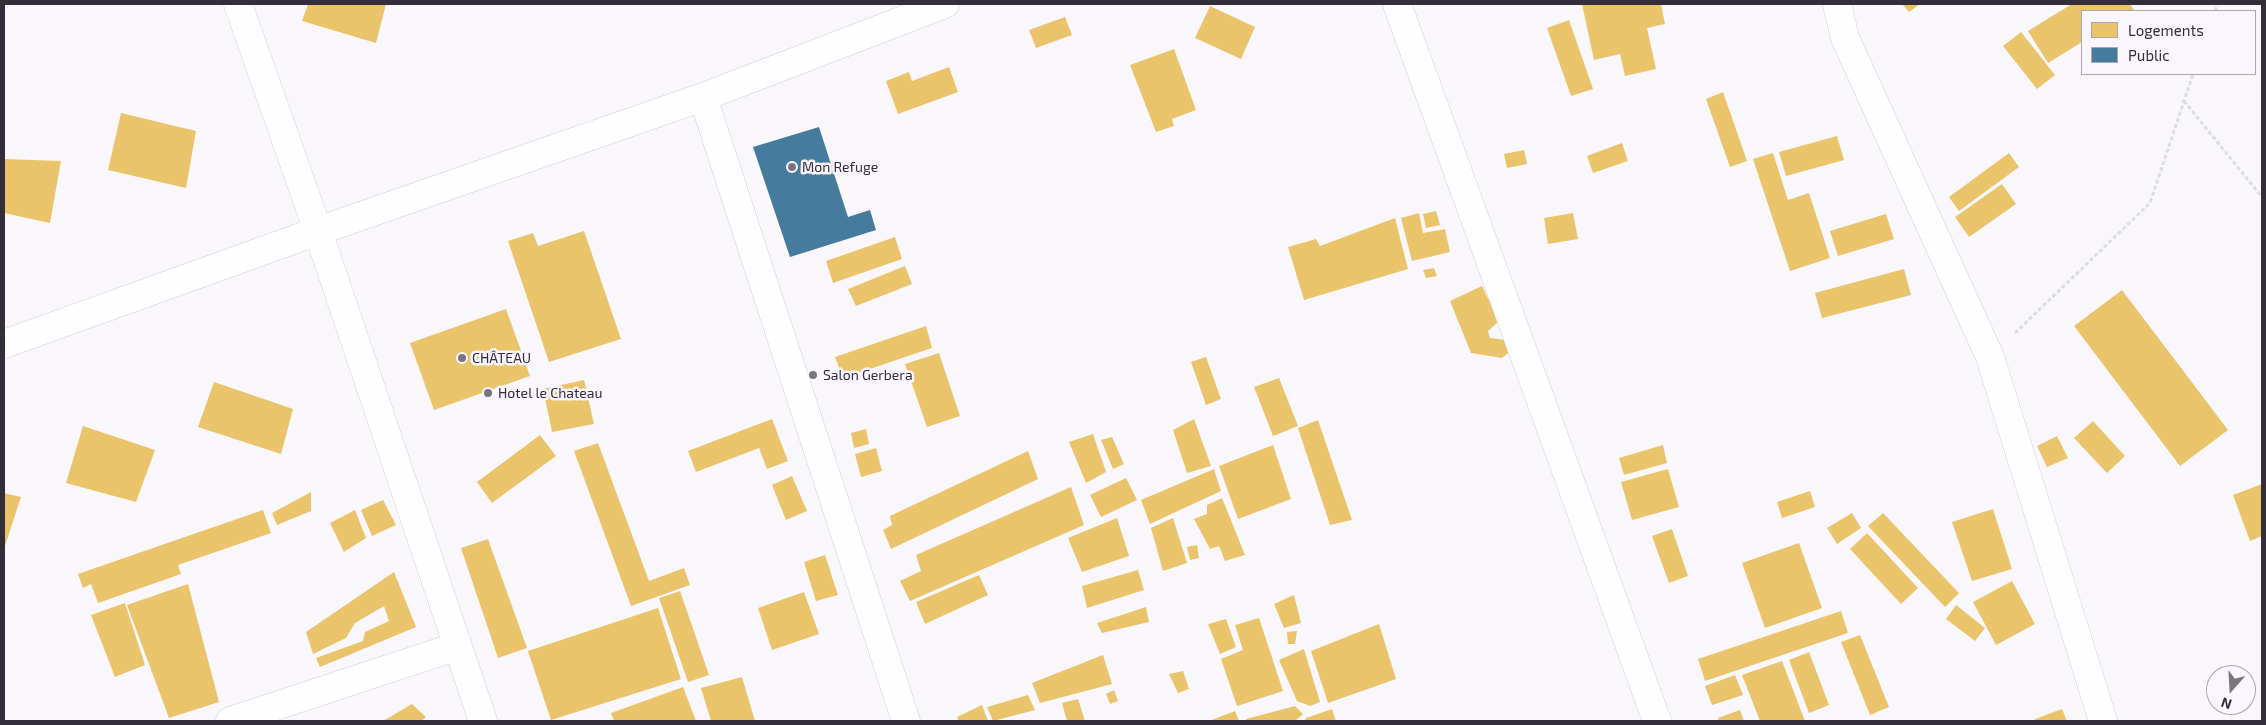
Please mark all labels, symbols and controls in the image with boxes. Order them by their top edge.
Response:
legend [2081,10,2256,75]
text: Logements [2128,21,2204,39]
text: Public [2128,46,2169,64]
place label: Mon Refuge [802,159,878,175]
marker: Mon Refuge [786,161,798,173]
place label: CHÂTEAU [472,350,531,366]
marker: CHÂTEAU [456,352,468,364]
place label: Salon Gerbera [823,367,913,383]
marker: Salon Gerbera [807,369,819,381]
place label: Hotel le Chateau [498,385,603,401]
marker: Hotel le Chateau [482,387,494,399]
north arrow [2206,665,2256,715]
text: N [2219,694,2234,713]

